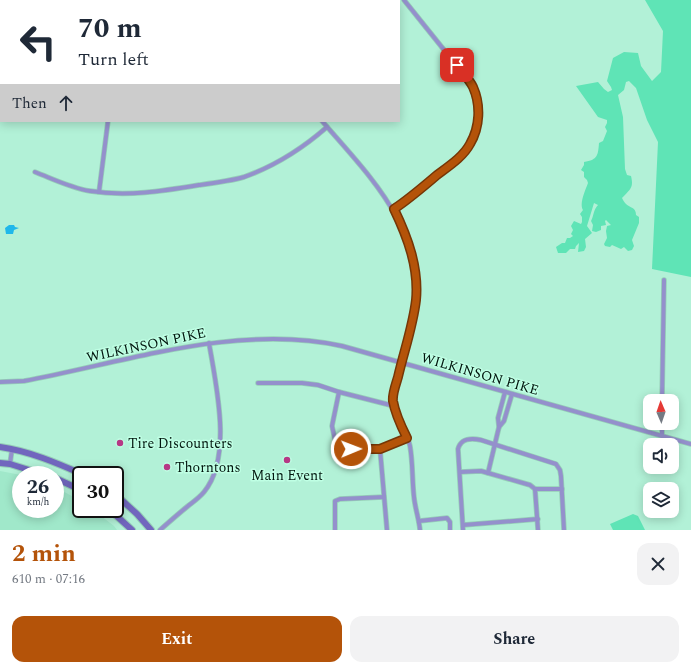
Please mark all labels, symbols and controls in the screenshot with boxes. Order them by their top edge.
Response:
text: 70 m [78,7,142,50]
icon: left [12,16,64,68]
text: Turn left [78,46,149,73]
pin [440,48,474,82]
icon: arrive [446,54,468,76]
text: Then [12,92,47,115]
icon: ahead [55,92,77,114]
street label: WILKINSON PIKE [84,322,208,368]
street label: WILKINSON PIKE [419,347,541,401]
north arrow [643,394,679,430]
map controls [643,394,679,518]
position arrow [330,428,372,470]
place label: Tire Discounters [128,433,233,454]
marker: Tire Discounters [115,438,125,448]
button: sound [643,438,679,474]
marker: Main Event [282,455,292,465]
place label: Thorntons [175,457,241,478]
marker: Thorntons [162,462,172,472]
place label: Main Event [251,465,323,486]
speed limit sign: 30 [72,466,124,518]
text: 26 [27,472,49,502]
button: layers [643,482,679,518]
text: km/h [27,494,49,510]
text: 2 min [12,536,76,572]
button: close [637,543,679,585]
text: 610 m · 07:16 [12,569,85,589]
button: Exit [12,616,342,662]
button: Share [350,616,679,662]

